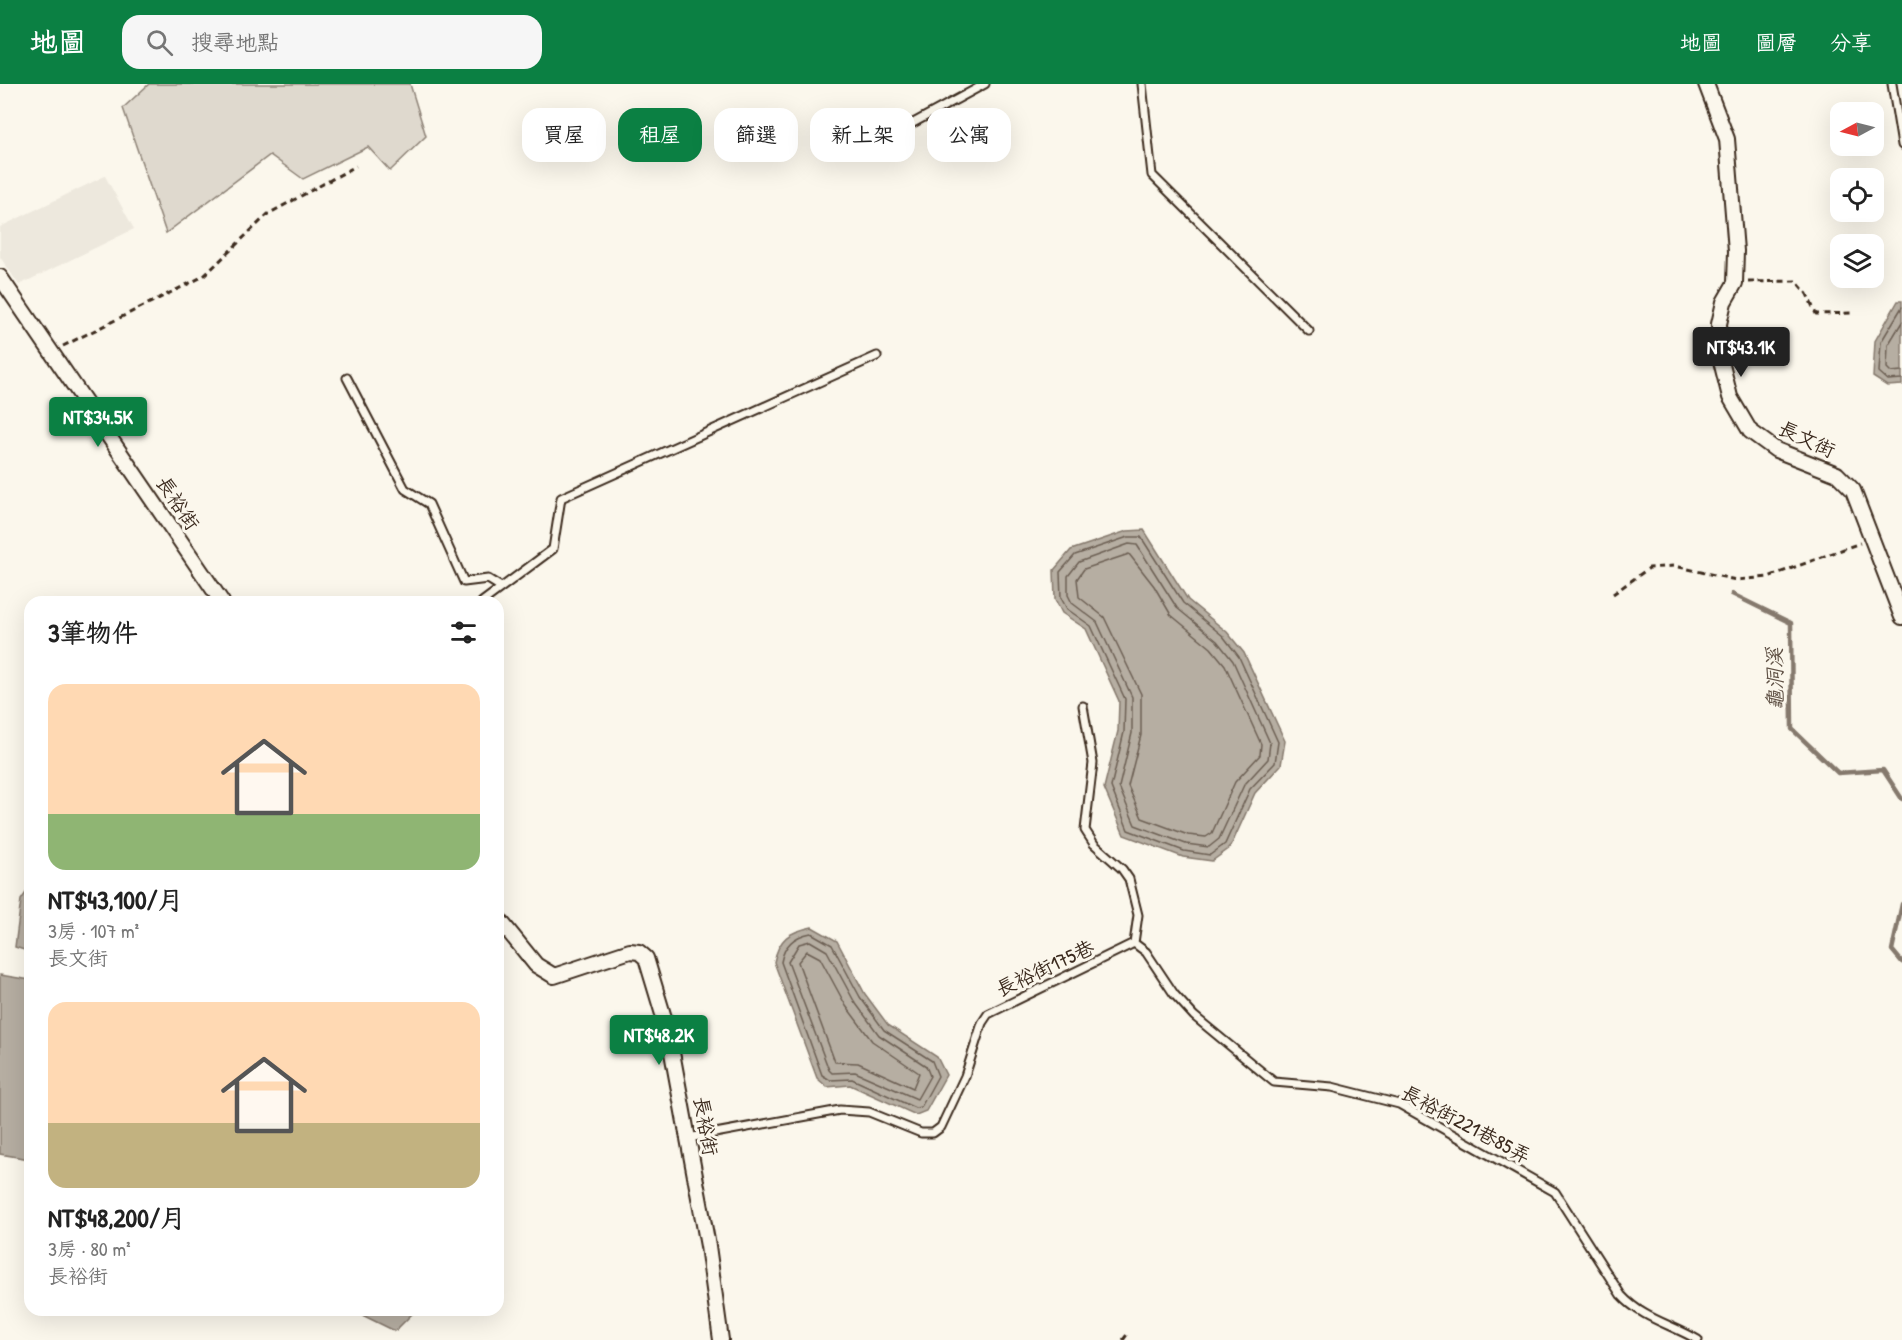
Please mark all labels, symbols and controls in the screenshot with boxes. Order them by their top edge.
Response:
search box [122,15,542,69]
text: 地圖 [30,23,86,61]
icon: search [143,26,176,59]
text: 搜尋地點 [191,27,279,57]
text: 地圖 [1680,28,1722,57]
text: 圖層 [1755,28,1797,57]
text: 分享 [1830,28,1872,57]
north arrow [1830,102,1884,156]
map controls [1830,102,1884,288]
chip: 買屋 [522,108,606,162]
chip: 租屋 [618,108,702,162]
chip: 篩選 [714,108,798,162]
chip: 新上架 [810,108,915,162]
chip: 公寓 [927,108,1011,162]
button: locate [1830,168,1884,222]
button: layers [1830,234,1884,288]
pin: NT$43.1K [1679,327,1803,378]
text: NT$43.1K [1707,333,1775,360]
pin: NT$34.5K [36,397,160,448]
text: NT$34.5K [63,403,133,430]
street label: 長文街 [1774,414,1840,463]
street label: 長裕街 [150,470,206,535]
text: 3筆物件 [48,615,138,650]
icon: filters [447,616,480,649]
water label: 龜洞溪 [1759,646,1790,711]
icon: home [210,723,318,831]
text: NT$43,100/月 [48,882,184,917]
text: 3房 · 107 m² [48,917,139,944]
street label: 長裕街175巷 [991,933,1099,1002]
text: 長文街 [48,944,108,971]
pin: NT$48.2K [597,1015,721,1066]
text: NT$48.2K [624,1021,694,1048]
icon: home [210,1041,318,1149]
street label: 長裕街221巷85弄 [1397,1078,1536,1169]
street label: 長裕街 [688,1094,725,1158]
text: NT$48,200/月 [48,1200,186,1235]
text: 3房 · 80 m² [48,1235,131,1262]
text: 長裕街 [48,1262,108,1289]

